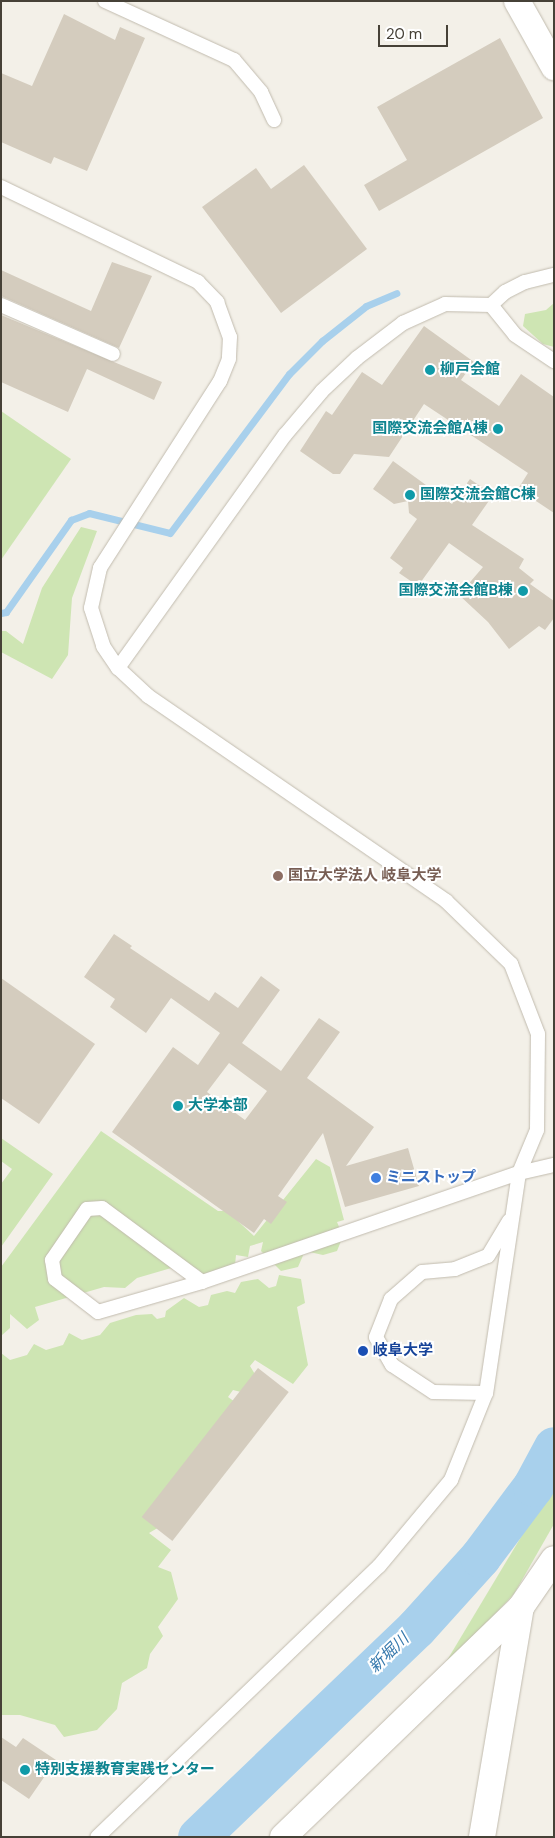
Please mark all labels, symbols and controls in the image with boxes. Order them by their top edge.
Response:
scale bar [380,15,450,47]
text: 20 m [386,24,422,44]
place label: 柳戸会館 [440,361,500,379]
marker: 柳戸会館 [424,364,436,376]
place label: 国際交流会館A棟 [372,420,488,438]
marker: 国際交流会館A棟 [492,423,504,435]
place label: 国際交流会館C棟 [420,486,536,504]
marker: 国際交流会館C棟 [404,489,416,501]
place label: 国際交流会館B棟 [398,582,513,600]
marker: 国際交流会館B棟 [517,585,529,597]
place label: 国立大学法人 岐阜大学 [288,867,442,885]
marker: 国立大学法人 岐阜大学 [272,870,284,882]
place label: 大学本部 [188,1097,248,1115]
marker: 大学本部 [172,1100,184,1112]
place label: ミニストップ [386,1169,476,1187]
marker: ミニストップ [370,1172,382,1184]
place label: 岐阜大学 [373,1342,433,1360]
marker: 岐阜大学 [357,1345,369,1357]
water label: 新堀川 [365,1629,413,1677]
place label: 特別支援教育実践センター [35,1761,215,1779]
marker: 特別支援教育実践センター [19,1764,31,1776]

